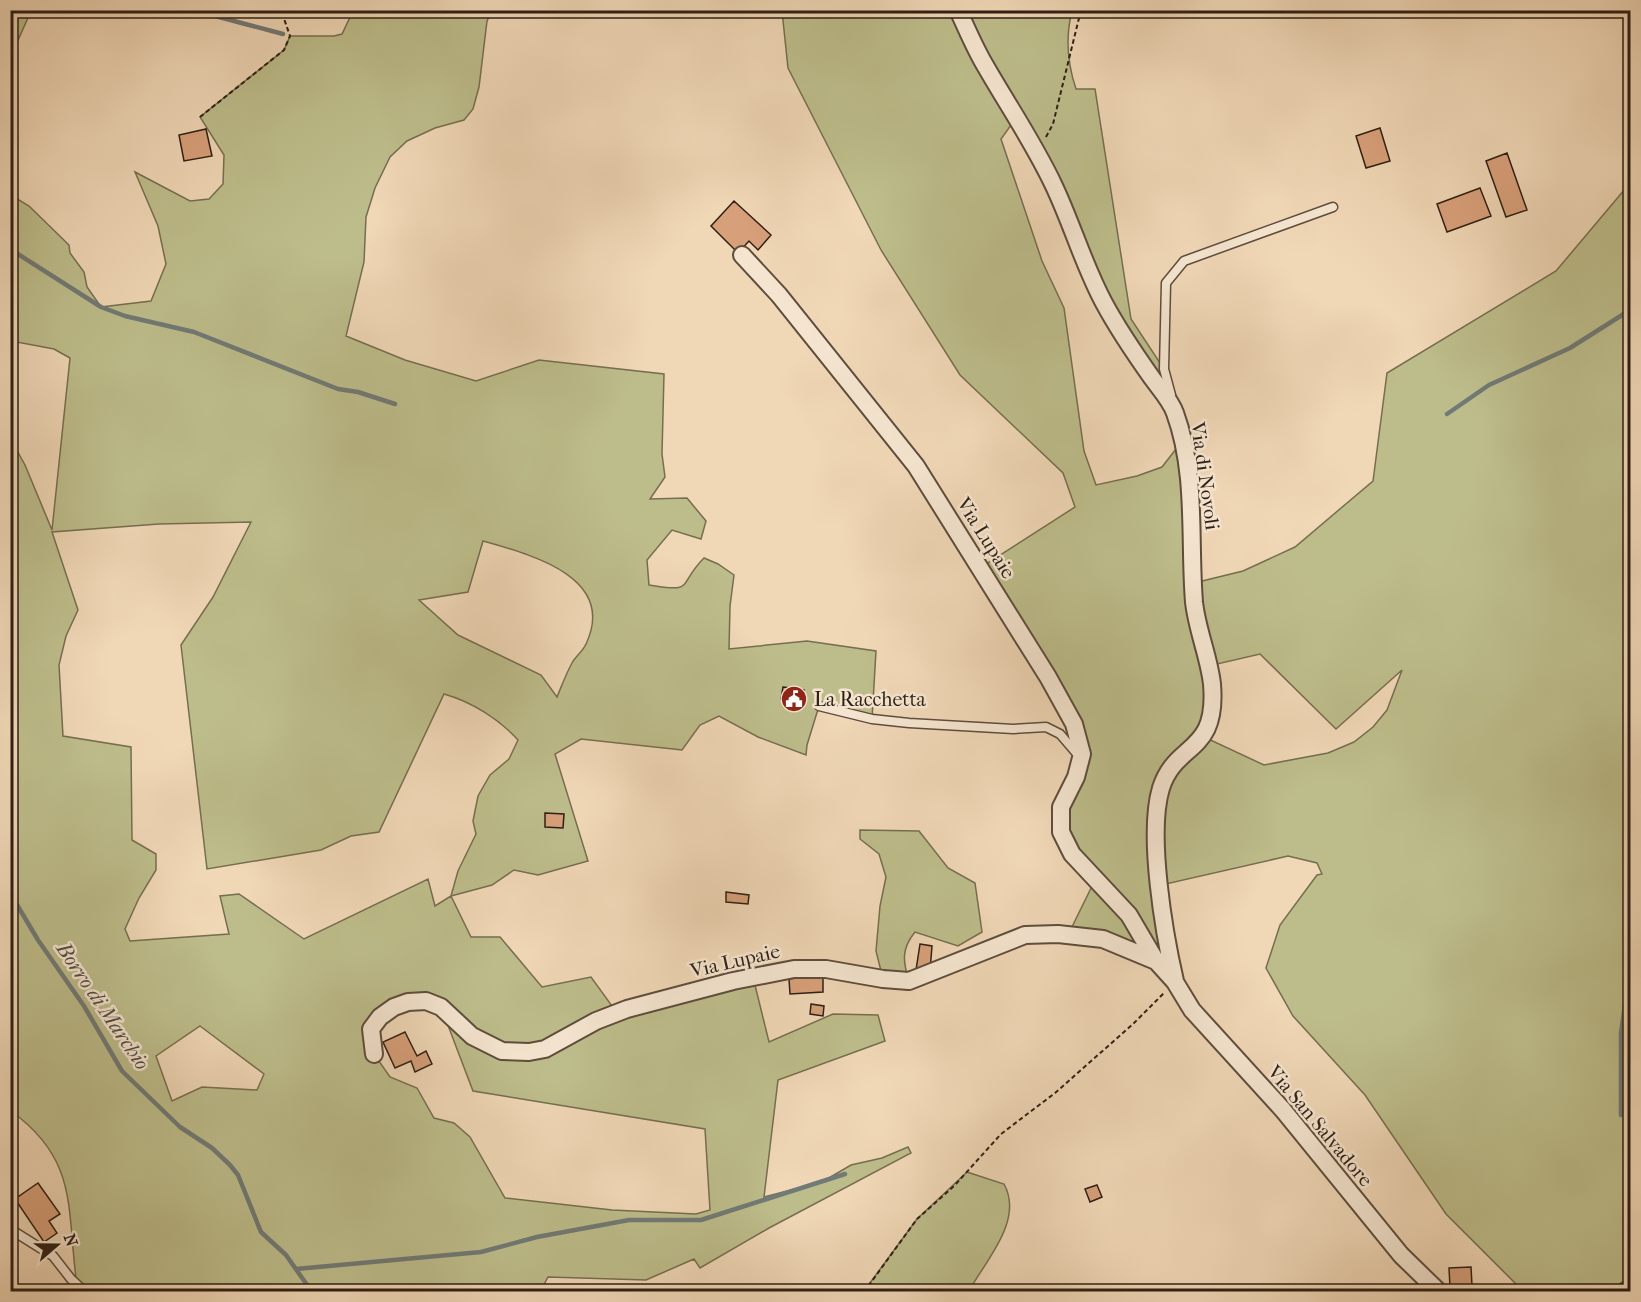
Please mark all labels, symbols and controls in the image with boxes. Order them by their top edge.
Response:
street label: Via di Novoli [1186,419,1224,532]
street label: Via Lupaie [951,492,1020,583]
public building icon: La Racchetta [779,684,809,714]
place label: La Racchetta [814,688,927,711]
water label: Borro di Marchio [51,937,155,1074]
street label: Via Lupaie [687,939,782,983]
street label: Via San Salvadore [1262,1060,1377,1191]
north arrow [27,1215,87,1275]
text: N [60,1231,82,1250]

